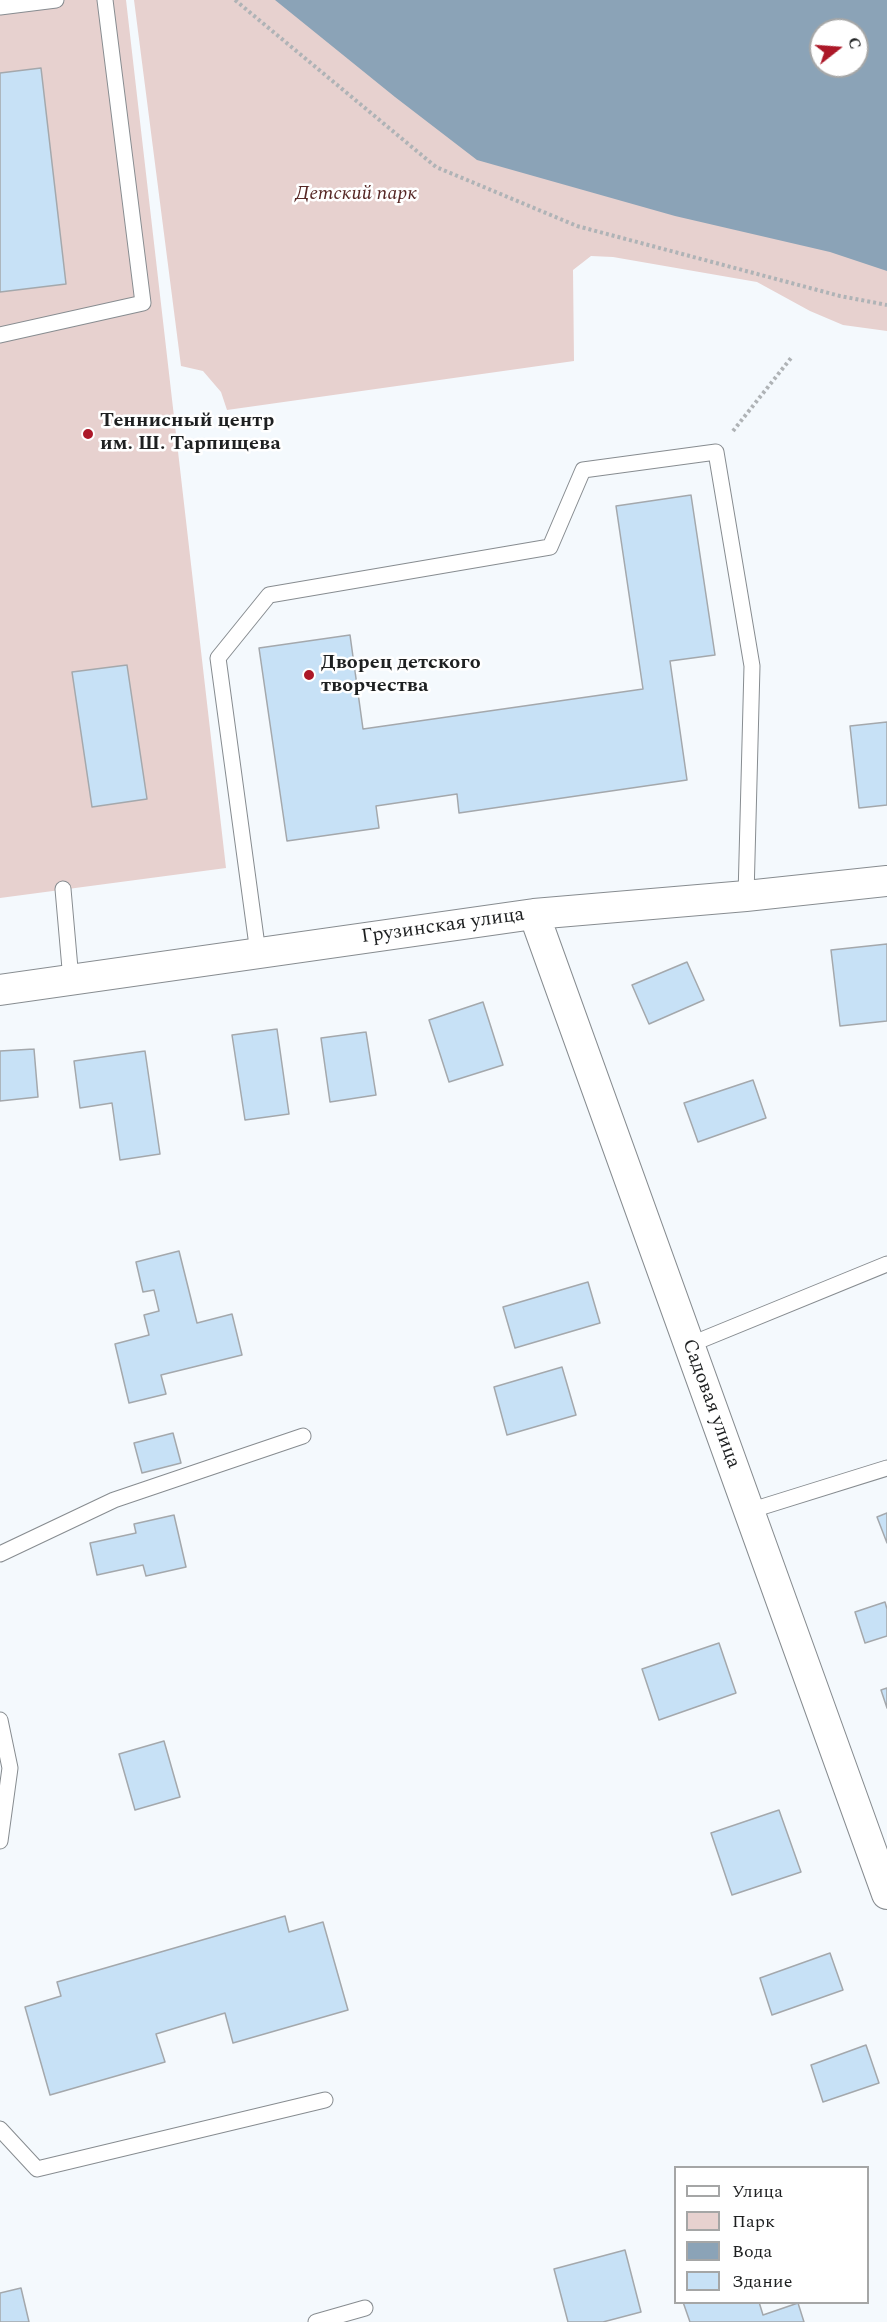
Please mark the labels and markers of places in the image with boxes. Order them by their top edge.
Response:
place label: Теннисный центр им. Ш. Тарпищева [100,410,281,457]
marker: Теннисный центр им. Ш. Тарпищева [81,427,95,441]
place label: Дворец детского творчества [321,652,481,699]
marker: Дворец детского творчества [302,668,316,682]

